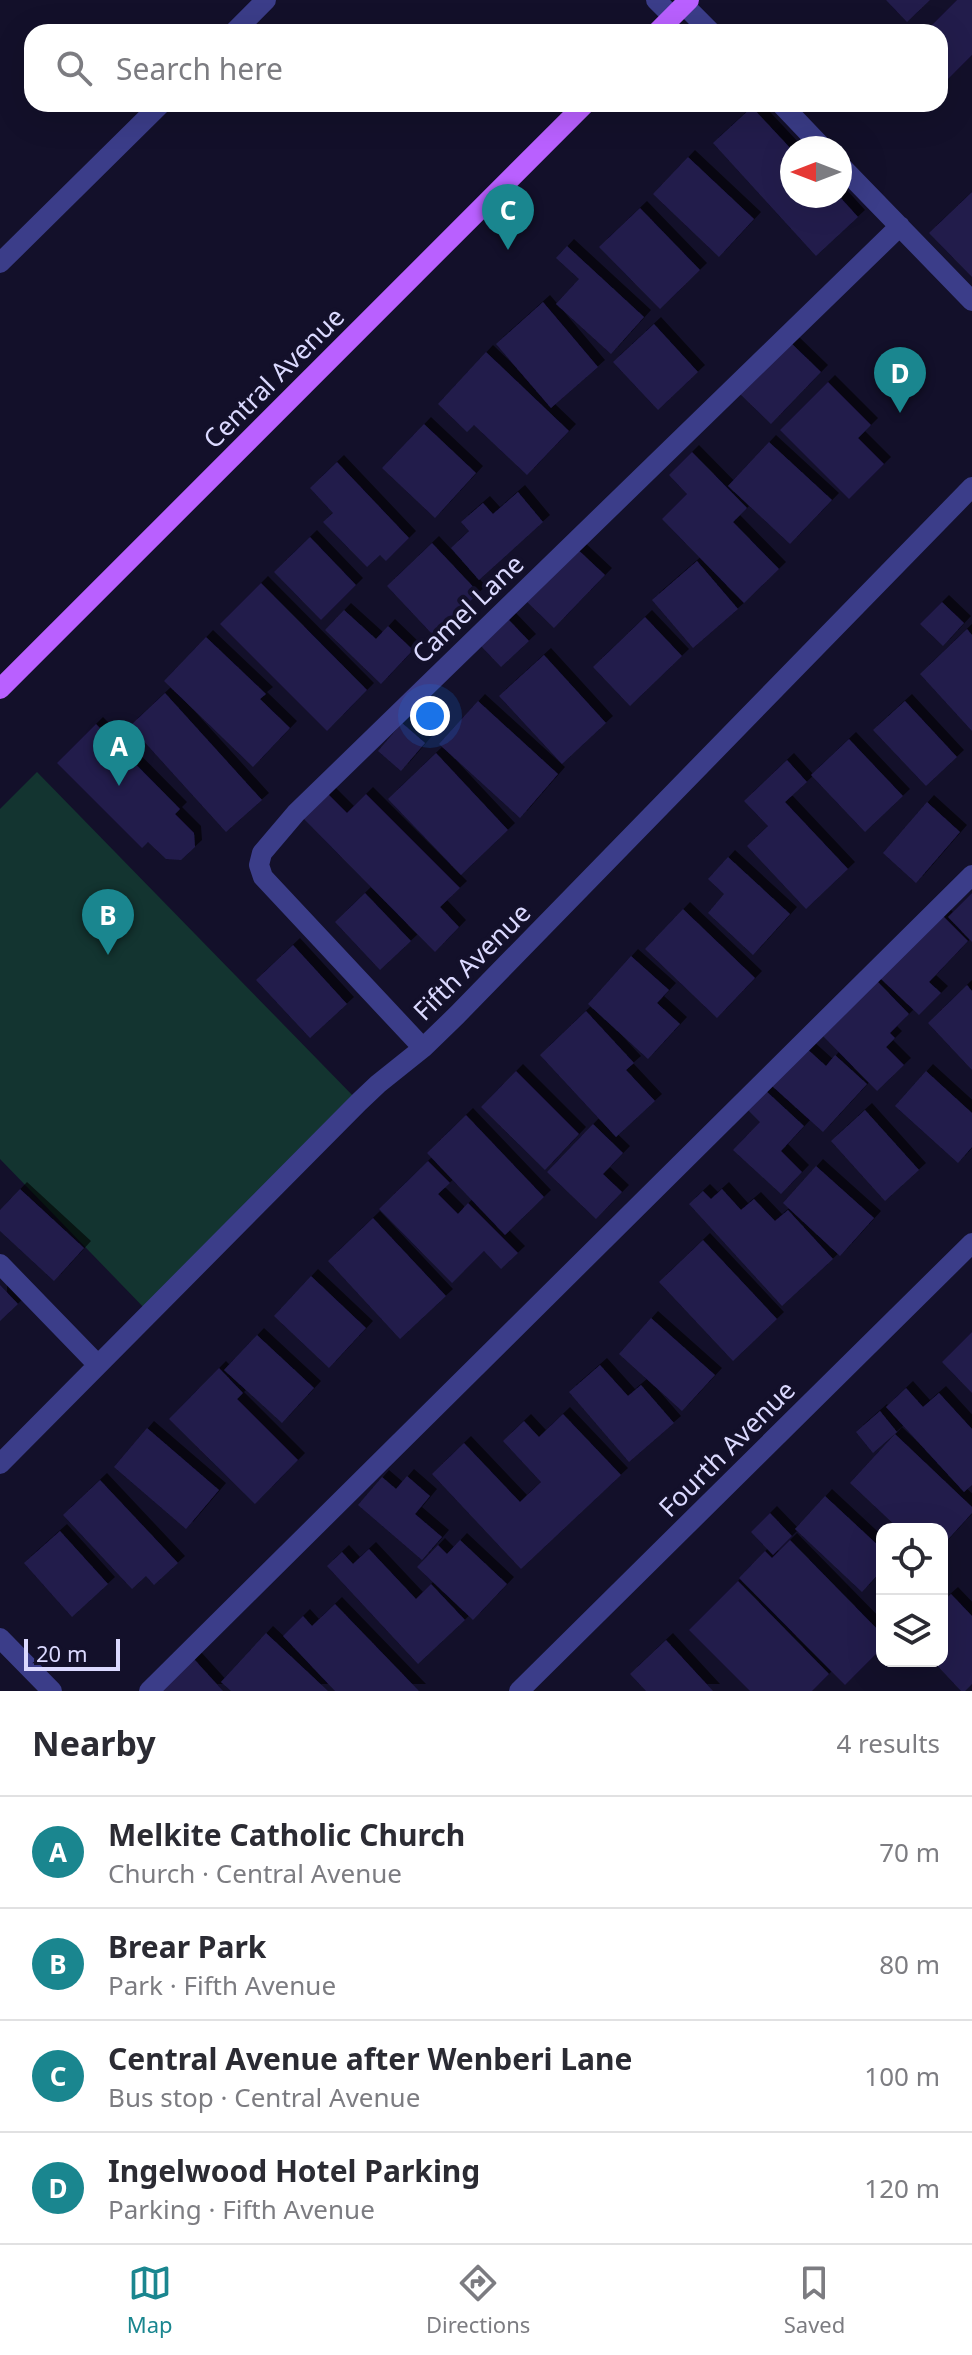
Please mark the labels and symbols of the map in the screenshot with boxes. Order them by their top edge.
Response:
north arrow [780,136,852,208]
pin: C [482,184,534,250]
street label: Central Avenue [195,299,352,456]
pin: D [874,347,926,413]
street label: Camel Lane [404,546,531,671]
your location [410,696,450,736]
pin: A [93,720,145,786]
pin: B [82,889,134,955]
street label: Fifth Avenue [405,895,538,1028]
street label: Fourth Avenue [650,1372,802,1524]
scale bar [24,1635,120,1671]

